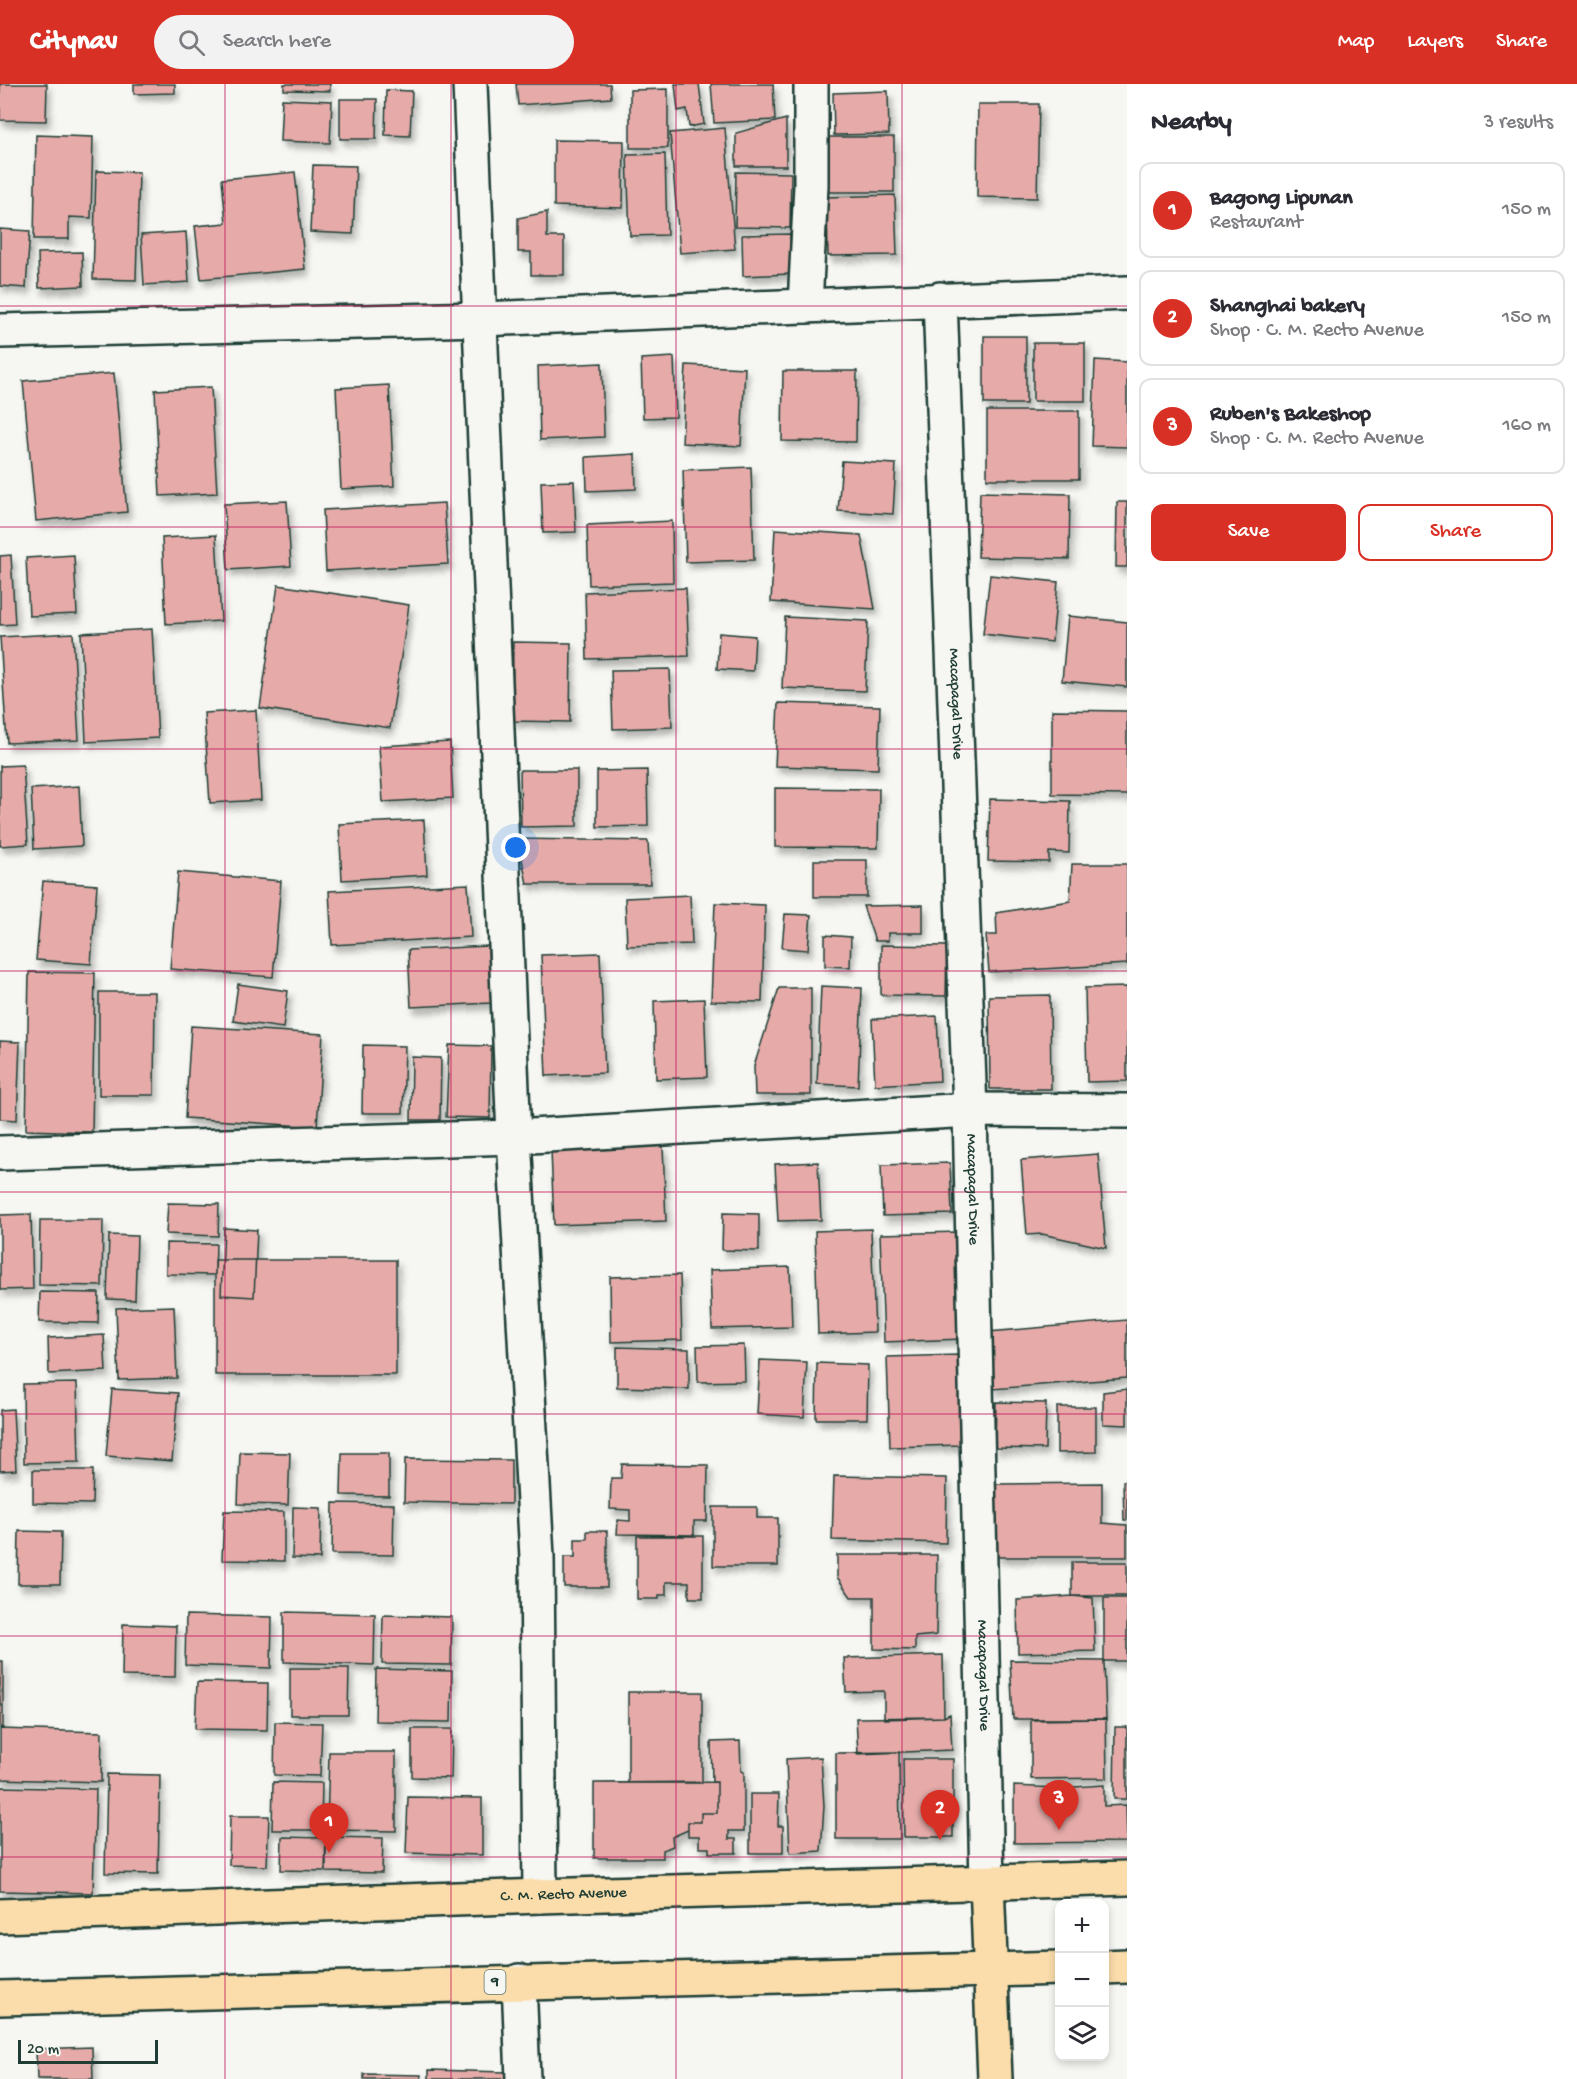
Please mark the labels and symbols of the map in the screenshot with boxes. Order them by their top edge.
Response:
street label: Macapagal Drive [943,648,967,760]
your location [501,833,530,862]
street label: Macapagal Drive [961,1134,982,1246]
street label: Macapagal Drive [972,1619,993,1732]
pin: 3 [1040,1780,1078,1830]
pin: 2 [920,1790,960,1840]
pin: 1 [310,1804,348,1853]
street label: C. M. Recto Avenue [500,1884,628,1907]
road number: 9 [484,1970,506,1994]
scale bar [18,2037,158,2064]

